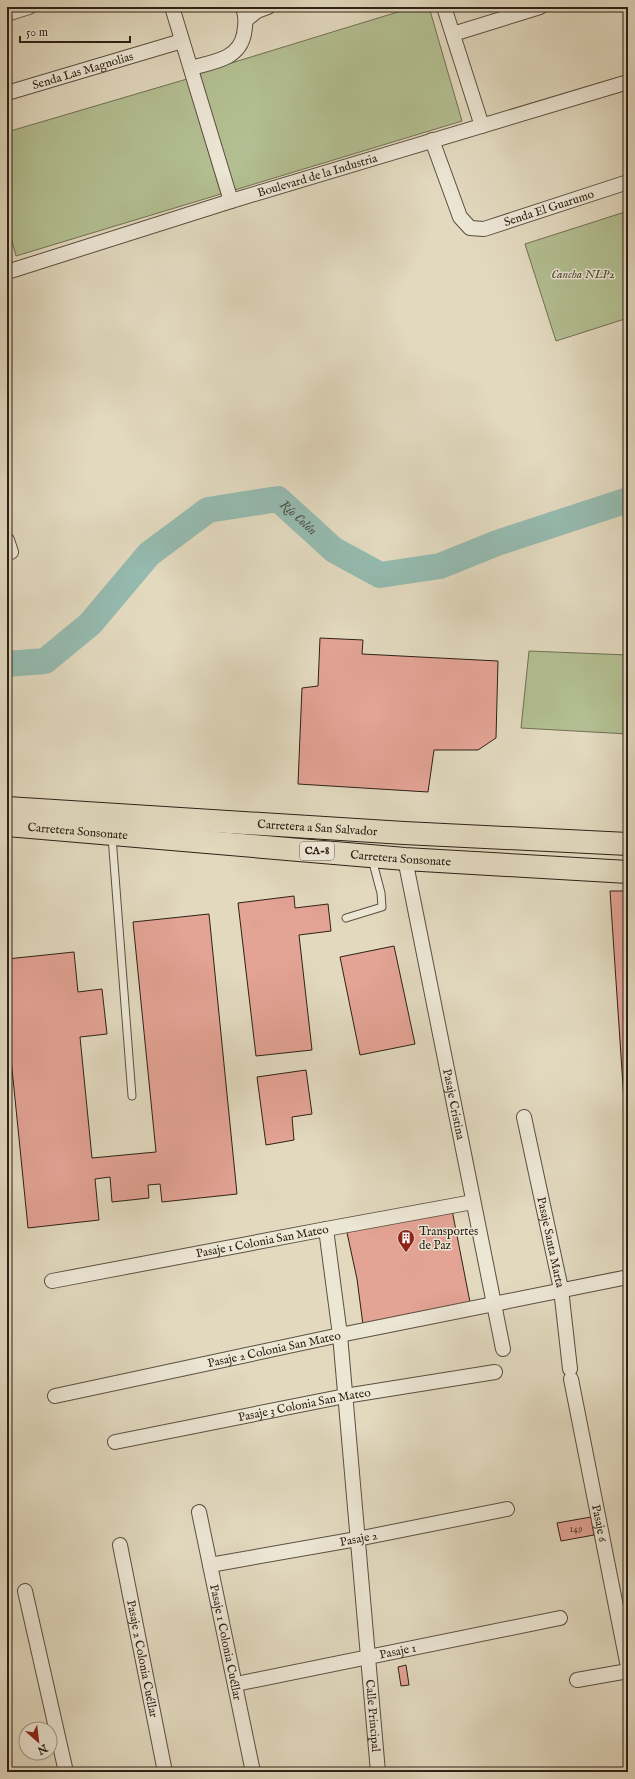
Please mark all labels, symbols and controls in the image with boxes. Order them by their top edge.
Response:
scale bar [20,18,130,44]
text: 50 m [26,25,48,40]
street label: Senda Las Magnolias [30,48,135,93]
street label: Boulevard de la Industria [256,150,380,200]
street label: Senda El Guarumo [502,186,596,230]
park label: Cancha NLP2 [551,267,615,282]
water label: Río Colón [276,496,321,539]
street label: Carretera a San Salvador [257,816,379,839]
street label: Carretera Sonsonate [27,819,129,843]
road number: CA-8 [300,842,334,860]
street label: Carretera Sonsonate [350,847,452,869]
street label: Pasaje Cristina [440,1067,469,1142]
street label: Pasaje Santa Marta [534,1195,568,1290]
street label: Pasaje 1 Colonia San Mateo [195,1221,330,1261]
place label: Transportes de Paz [419,1224,478,1253]
building icon: Transportes de Paz [396,1228,416,1253]
street label: Pasaje 2 Colonia San Mateo [206,1327,343,1371]
street label: Pasaje 3 Colonia San Mateo [237,1384,372,1425]
street label: Pasaje 6 [589,1503,611,1544]
house number: 149 [570,1523,583,1536]
street label: Pasaje 2 [339,1528,379,1549]
street label: Pasaje 1 Colonia Cuéllar [207,1583,246,1702]
street label: Pasaje 2 Colonia Cuéllar [124,1599,162,1719]
street label: Pasaje 1 [378,1640,417,1662]
street label: Calle Principal [362,1679,384,1753]
north arrow [18,1721,58,1761]
text: N [34,1740,51,1758]

